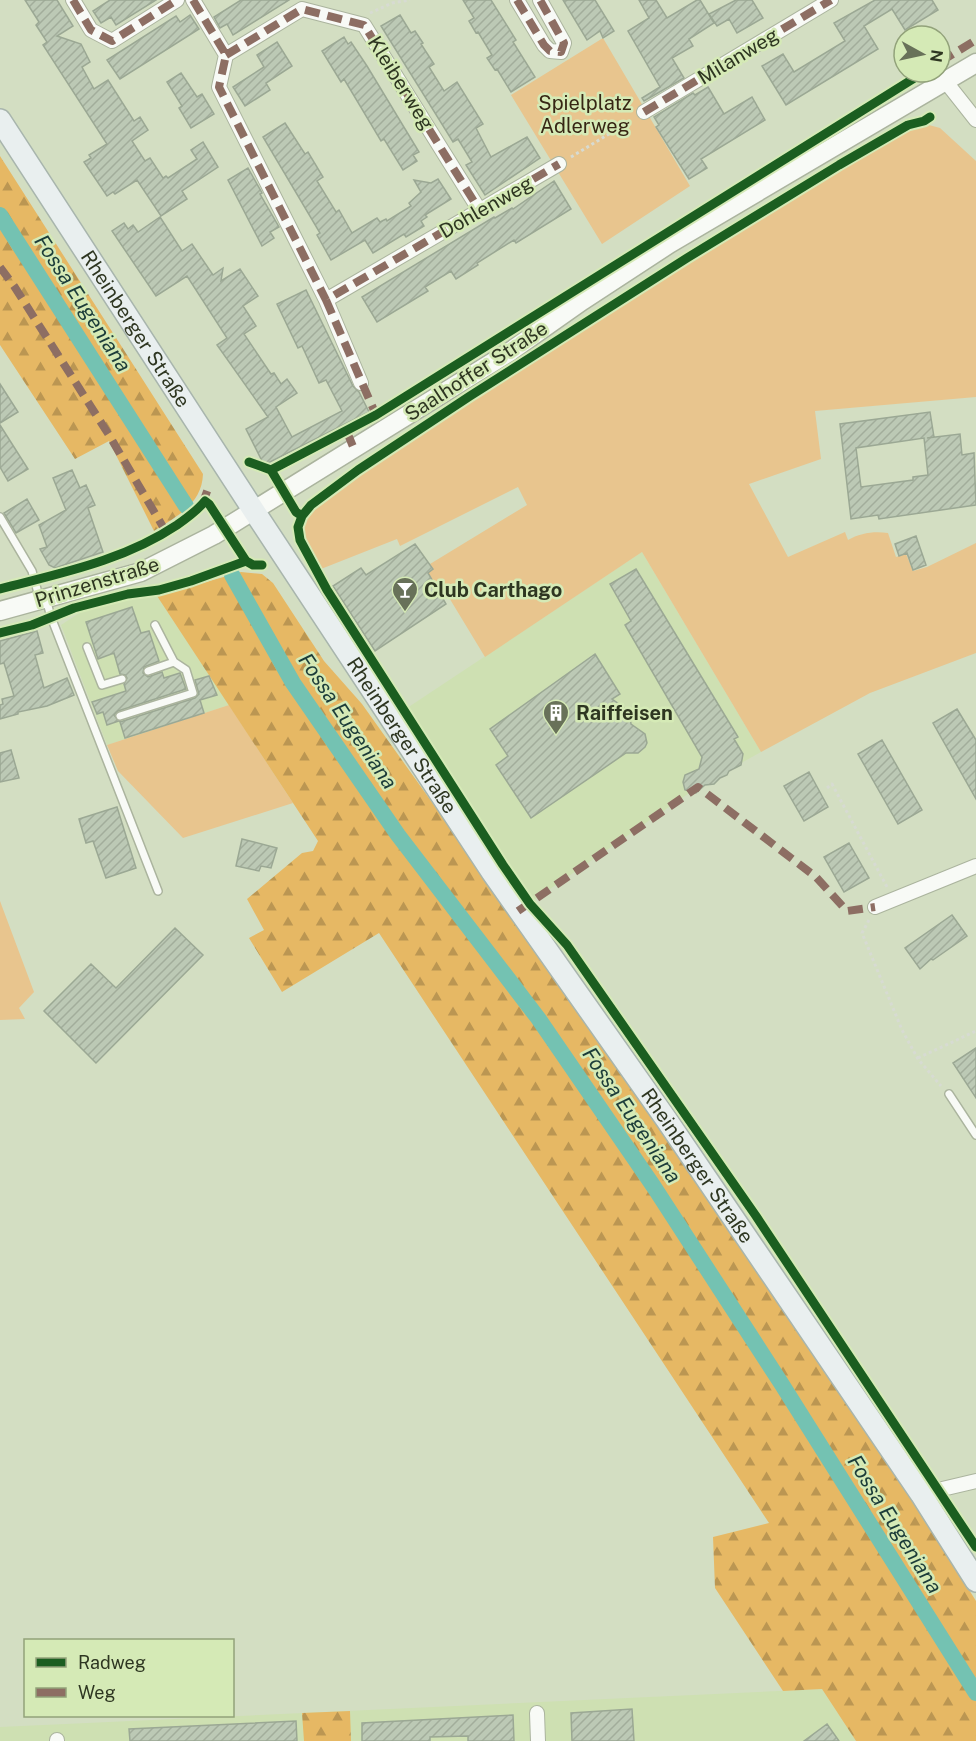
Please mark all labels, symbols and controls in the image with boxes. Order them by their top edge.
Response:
street label: Milanweg [693,23,783,89]
north arrow [892,24,952,84]
street label: Kleiberweg [363,32,439,134]
text: N [926,48,947,64]
park label: Spielplatz Adlerweg [538,91,632,138]
street label: Dohlenweg [435,171,537,243]
water label: Fossa Eugeniana [29,230,137,376]
street label: Rheinberger Straße [76,246,195,412]
street label: Saalhoffer Straße [400,316,552,426]
street label: Prinzenstraße [32,552,162,612]
bar icon: Club Carthago [390,575,420,613]
place label: Club Carthago [424,578,562,602]
water label: Fossa Eugeniana [293,648,403,794]
street label: Rheinberger Straße [342,653,462,818]
building icon: Raiffeisen [541,698,571,736]
place label: Raiffeisen [576,701,673,725]
water label: Fossa Eugeniana [577,1042,687,1188]
street label: Rheinberger Straße [636,1084,759,1248]
water label: Fossa Eugeniana [842,1450,948,1598]
legend [24,1639,234,1717]
text: Radweg [78,1652,146,1673]
text: Weg [78,1682,116,1703]

